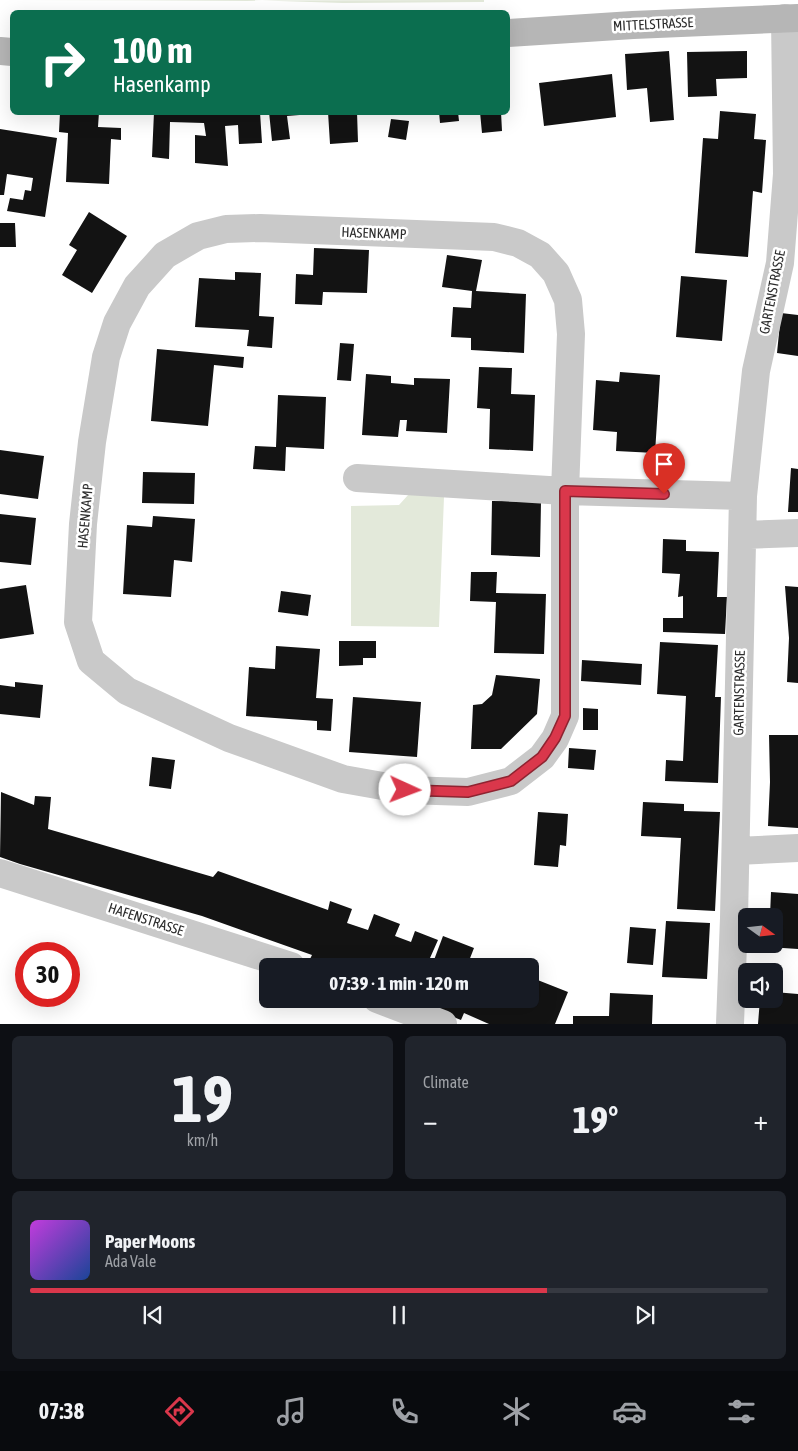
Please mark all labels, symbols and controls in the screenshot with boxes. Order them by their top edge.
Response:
street label: MITTELSTRASSE [613,14,694,34]
icon: right [30,30,95,95]
text: 100 m [113,30,192,70]
text: Hasenkamp [113,71,211,97]
street label: HASENKAMP [341,224,407,242]
street label: GARTENSTRASSE [756,249,788,335]
pin [643,443,685,494]
icon: arrive [650,450,678,478]
street label: HASENKAMP [74,483,96,549]
street label: GARTENSTRASSE [730,650,748,736]
position arrow [378,763,430,815]
street label: HAFENSTRASSE [106,899,186,939]
north arrow [738,908,782,952]
map controls [738,908,783,1008]
speed limit sign: 30 [15,942,80,1007]
button: sound [738,963,783,1008]
text: 07:39 · 1 min · 120 m [329,972,469,994]
text: 19 [172,1061,233,1136]
text: Climate [423,1073,469,1091]
text: 19° [572,1098,619,1141]
text: − [423,1104,438,1136]
text: + [753,1104,768,1136]
text: km/h [187,1131,218,1149]
text: Paper Moons [105,1230,195,1252]
text: Ada Vale [105,1252,156,1270]
icon: previous [139,1301,167,1329]
icon: pause [385,1301,413,1329]
icon: next [631,1301,659,1329]
icon: directions [162,1394,197,1429]
icon: music [274,1394,309,1429]
icon: phone [387,1394,422,1429]
icon: climate [499,1394,534,1429]
icon: car [612,1394,647,1429]
icon: filters [724,1394,759,1429]
text: 07:38 [39,1398,84,1424]

